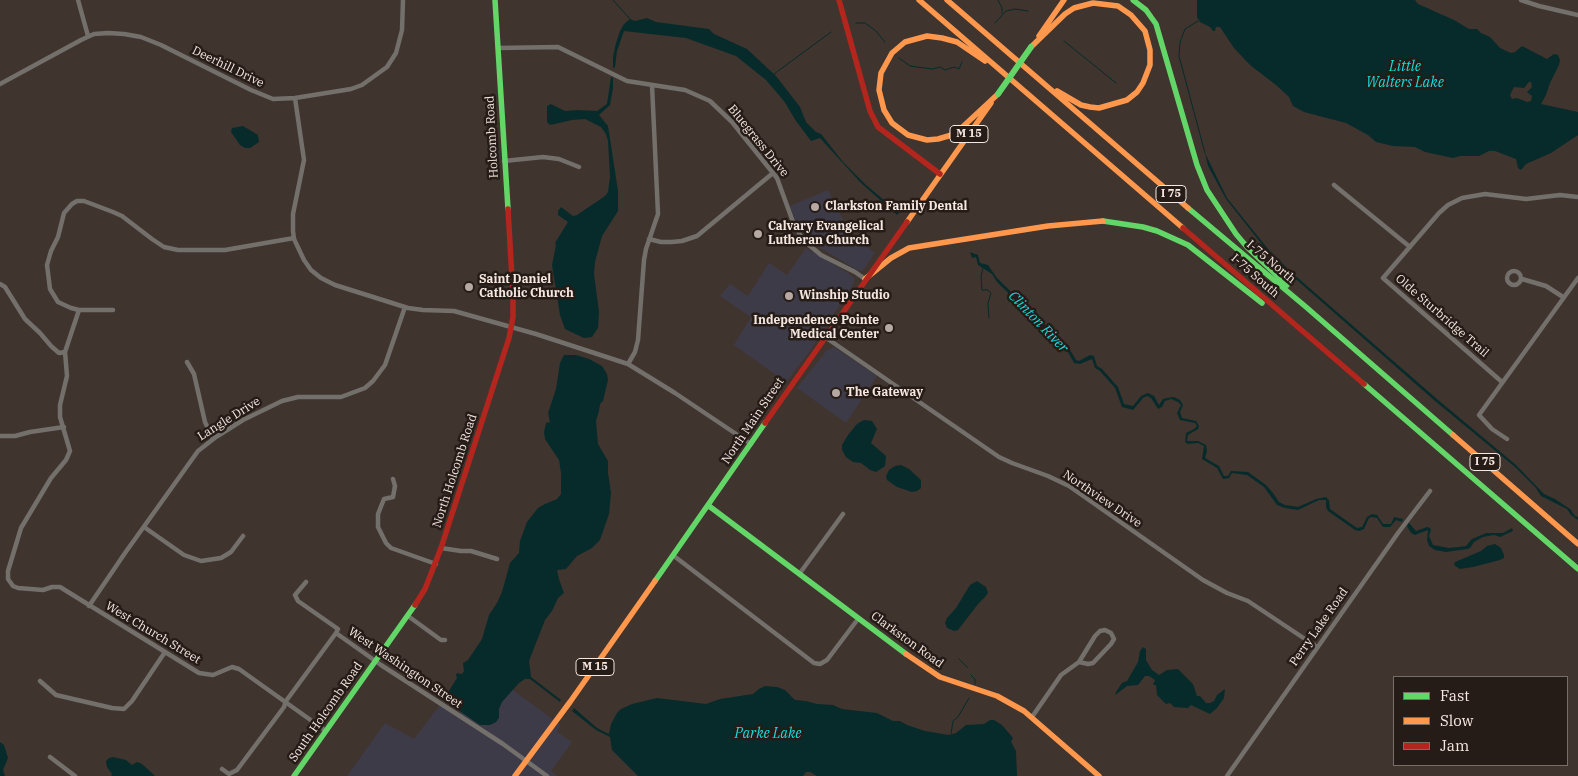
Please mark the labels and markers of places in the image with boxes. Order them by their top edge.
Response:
place label: Clarkston Family Dental [825,200,967,214]
marker: Clarkston Family Dental [809,201,821,213]
place label: Calvary Evangelical Lutheran Church [768,220,884,248]
marker: Calvary Evangelical Lutheran Church [752,228,764,240]
place label: Saint Daniel Catholic Church [479,273,574,301]
marker: Saint Daniel Catholic Church [463,281,475,293]
place label: Winship Studio [799,289,890,303]
marker: Winship Studio [783,290,795,302]
place label: Independence Pointe Medical Center [753,314,879,342]
marker: Independence Pointe Medical Center [883,322,895,334]
place label: The Gateway [846,386,923,400]
marker: The Gateway [830,387,842,399]

